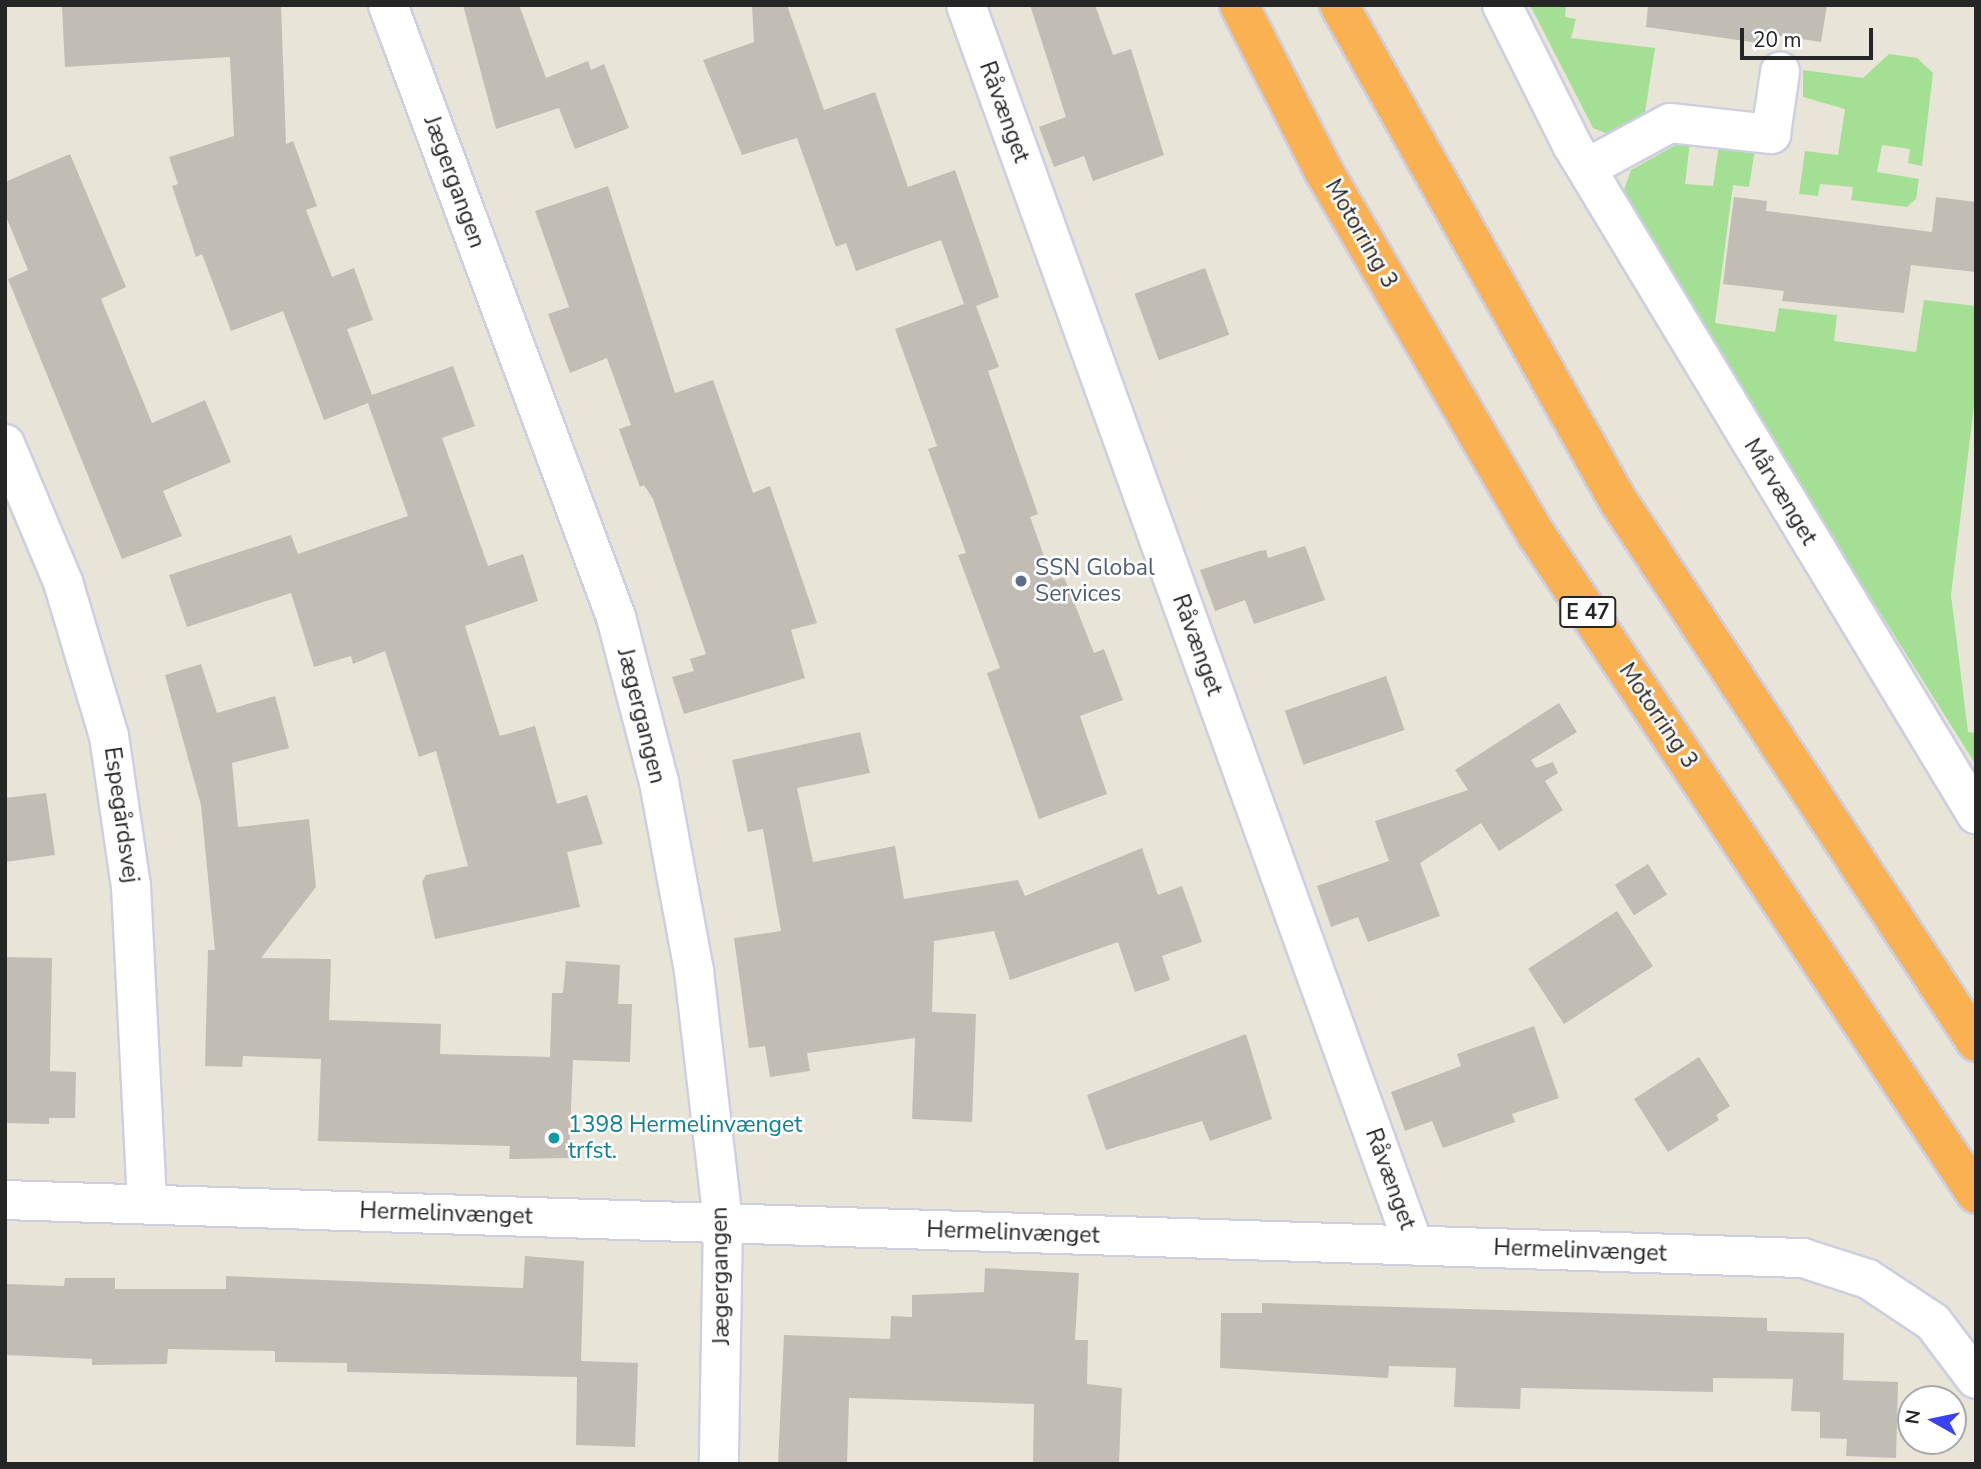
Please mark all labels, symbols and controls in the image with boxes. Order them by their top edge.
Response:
scale bar [1743,14,1876,58]
text: 20 m [1753,26,1802,54]
street label: Råvænget [973,58,1035,166]
street label: Jægergangen [417,112,491,252]
street label: Motorring 3 [1319,175,1403,293]
street label: Mårvænget [1738,434,1822,550]
place label: SSN Global Services [1035,554,1155,608]
marker: SSN Global Services [1013,573,1029,589]
street label: Råvænget [1166,591,1228,699]
road number: E 47 [1558,594,1618,630]
street label: Jægergangen [611,645,671,787]
street label: Motorring 3 [1613,658,1703,774]
street label: Espegårdsvej [98,745,144,885]
place label: 1398 Hermelinvænget trfst. [568,1111,802,1165]
street label: Råvænget [1359,1125,1421,1233]
marker: 1398 Hermelinvænget trfst. [546,1130,562,1146]
street label: Hermelinvænget [359,1197,533,1231]
street label: Jægergangen [706,1206,736,1346]
street label: Hermelinvænget [926,1216,1100,1250]
street label: Hermelinvænget [1493,1234,1667,1268]
north arrow [1897,1385,1967,1455]
text: N [1899,1408,1927,1426]

